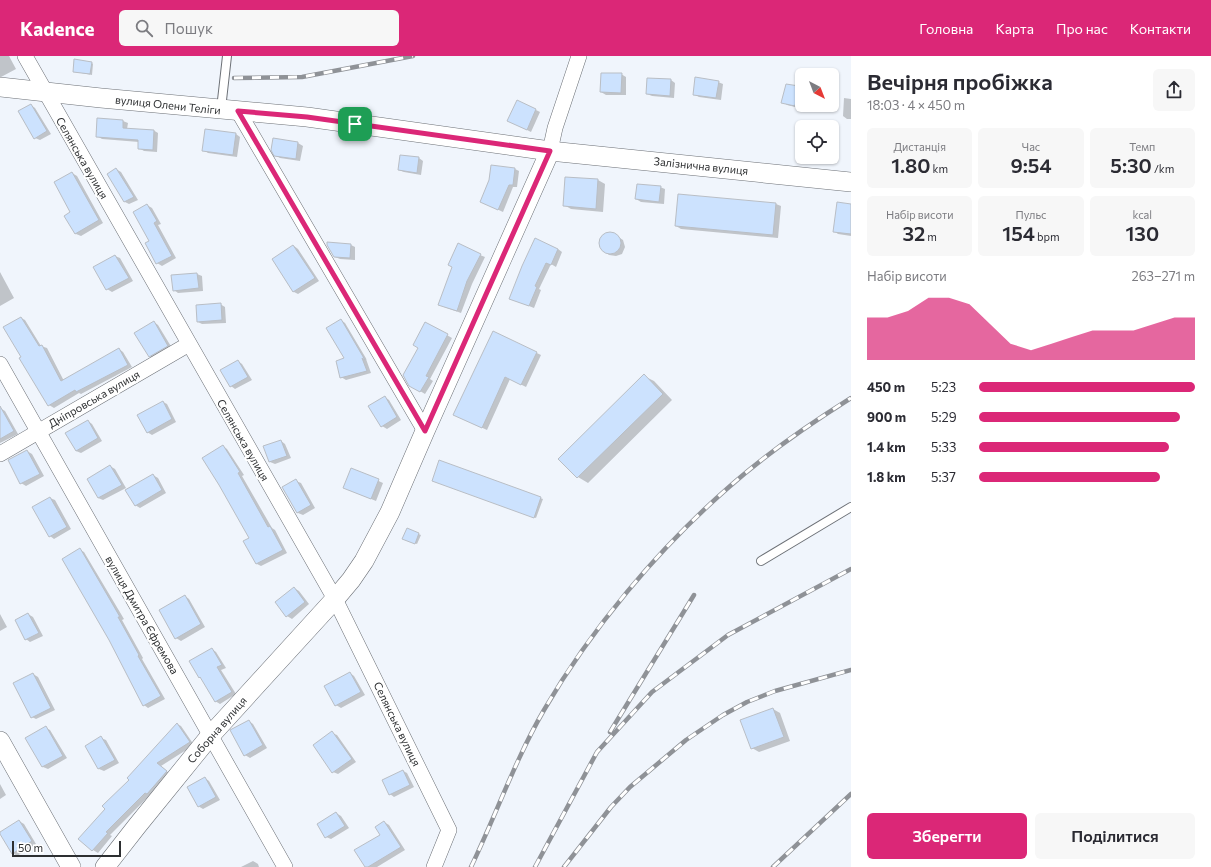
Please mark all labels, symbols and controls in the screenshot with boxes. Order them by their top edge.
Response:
search box [119,10,399,46]
text: Kadence [20,17,95,40]
icon: search [133,17,155,39]
text: Пошук [165,19,213,37]
text: Головна [919,20,973,37]
text: Карта [995,20,1034,37]
text: Про нас [1056,20,1108,37]
text: Контакти [1130,20,1191,37]
north arrow [795,68,839,112]
map controls [795,68,839,164]
text: Вечірня пробіжка [867,68,1053,95]
button: share [1153,69,1195,111]
street label: вулиця Олени Теліги [115,92,221,117]
text: 18:03 · 4 × 450 m [867,97,965,113]
pin [338,107,372,141]
icon: arrive [344,113,366,135]
street label: Селянська вулиця [54,114,111,201]
button: locate [795,120,839,164]
text: Дистанція [893,140,946,153]
text: Час [1022,140,1040,153]
text: Темп [1129,140,1155,153]
text: 1.80 [891,153,930,177]
text: 9:54 [1010,153,1052,177]
text: 5:30 [1110,153,1152,177]
street label: Залізнична вулиця [653,154,749,177]
text: km [930,162,948,175]
text: /km [1152,162,1174,175]
text: Набір висоти [886,208,953,221]
text: Пульс [1016,208,1046,221]
text: kcal [1132,208,1152,221]
text: 32 [902,221,925,245]
text: 154 [1002,221,1035,245]
text: 130 [1125,221,1159,245]
text: m [925,230,937,243]
text: bpm [1035,230,1060,243]
text: Набір висоти [867,268,947,284]
text: 263–271 m [1131,268,1195,284]
street label: Дніпровська вулиця [46,367,142,430]
text: 450 m [867,379,905,395]
text: 5:23 [931,379,956,395]
street label: Селянська вулиця [215,396,272,483]
text: 900 m [867,409,906,425]
text: 5:29 [931,409,957,425]
text: 1.4 km [867,439,906,455]
text: 5:33 [931,439,956,455]
text: 1.8 km [867,469,905,485]
text: 5:37 [931,469,956,485]
street label: вулиця Дмитра Єфремова [103,553,182,676]
street label: Селянська вулиця [371,679,424,768]
street label: Соборна вулиця [184,694,249,766]
button: Зберегти [867,813,1027,859]
button: Поділитися [1035,813,1195,859]
scale bar [12,839,121,858]
text: 50 m [18,841,43,854]

